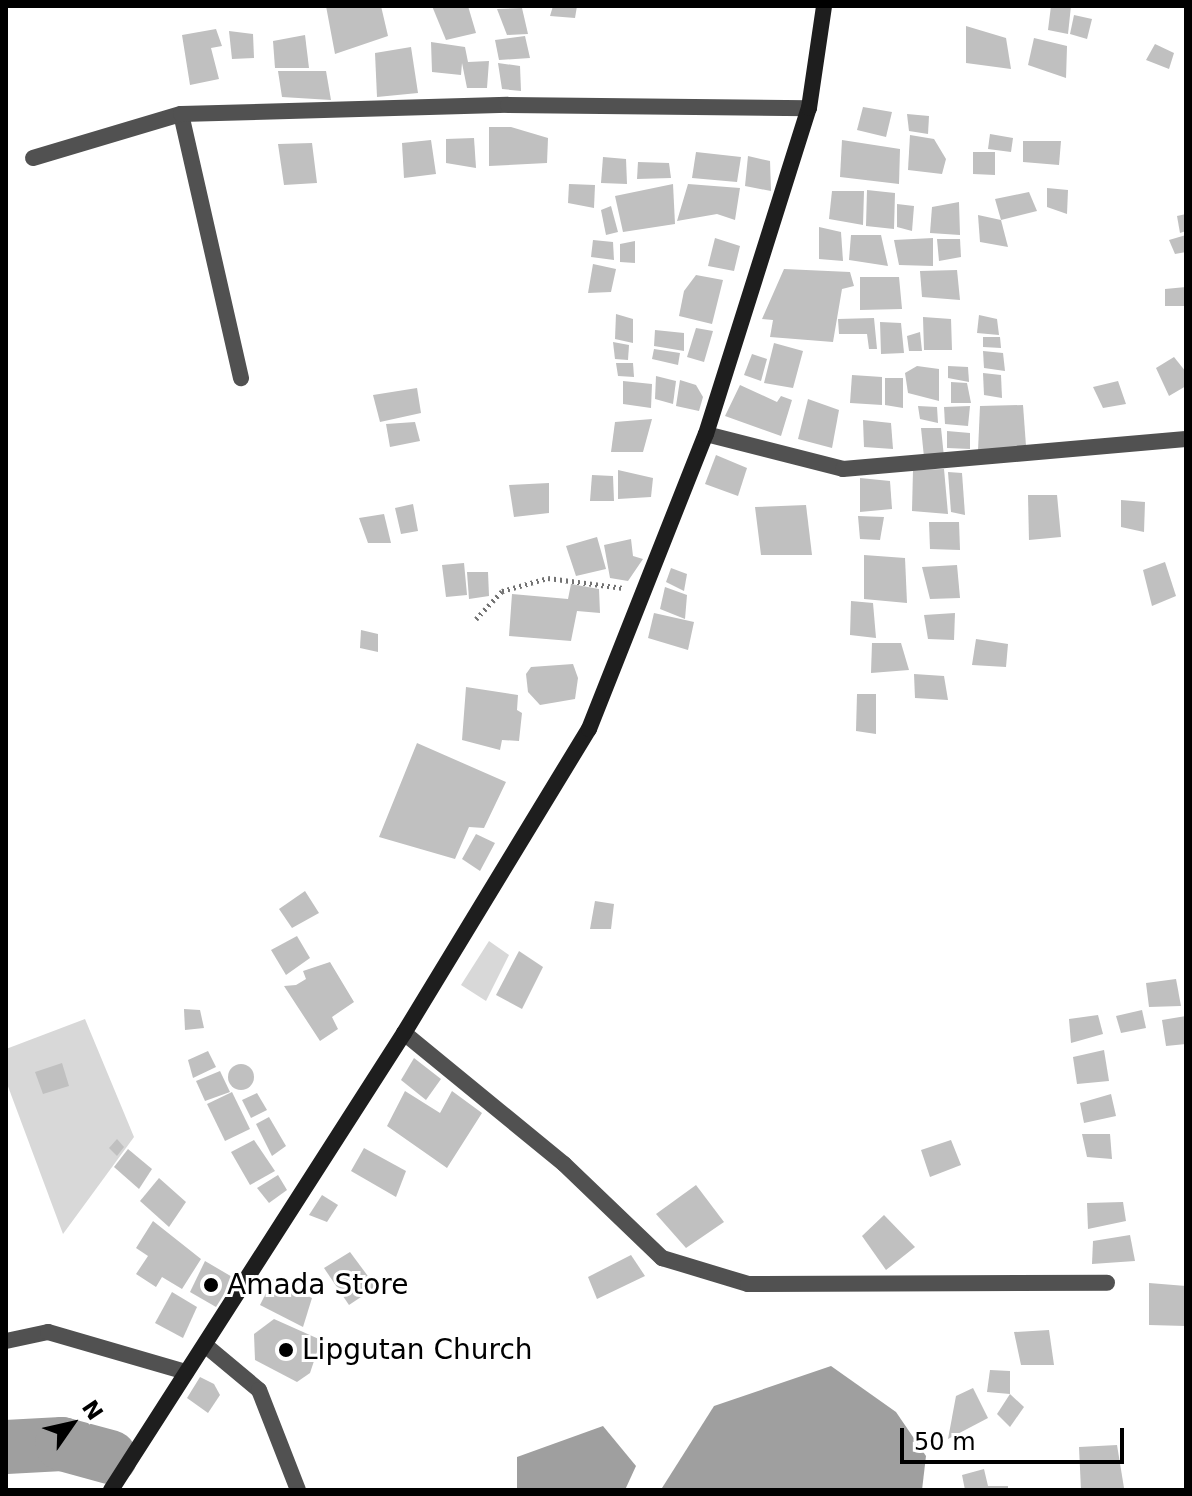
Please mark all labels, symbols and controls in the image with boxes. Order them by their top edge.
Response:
place label: Amada Store [227,1268,408,1302]
marker: Amada Store [202,1276,220,1294]
place label: Lipgutan Church [302,1333,533,1367]
marker: Lipgutan Church [277,1341,295,1359]
north arrow [32,1384,112,1464]
text: N [77,1396,108,1425]
scale bar [904,1412,1128,1462]
text: 50 m [914,1428,976,1456]

